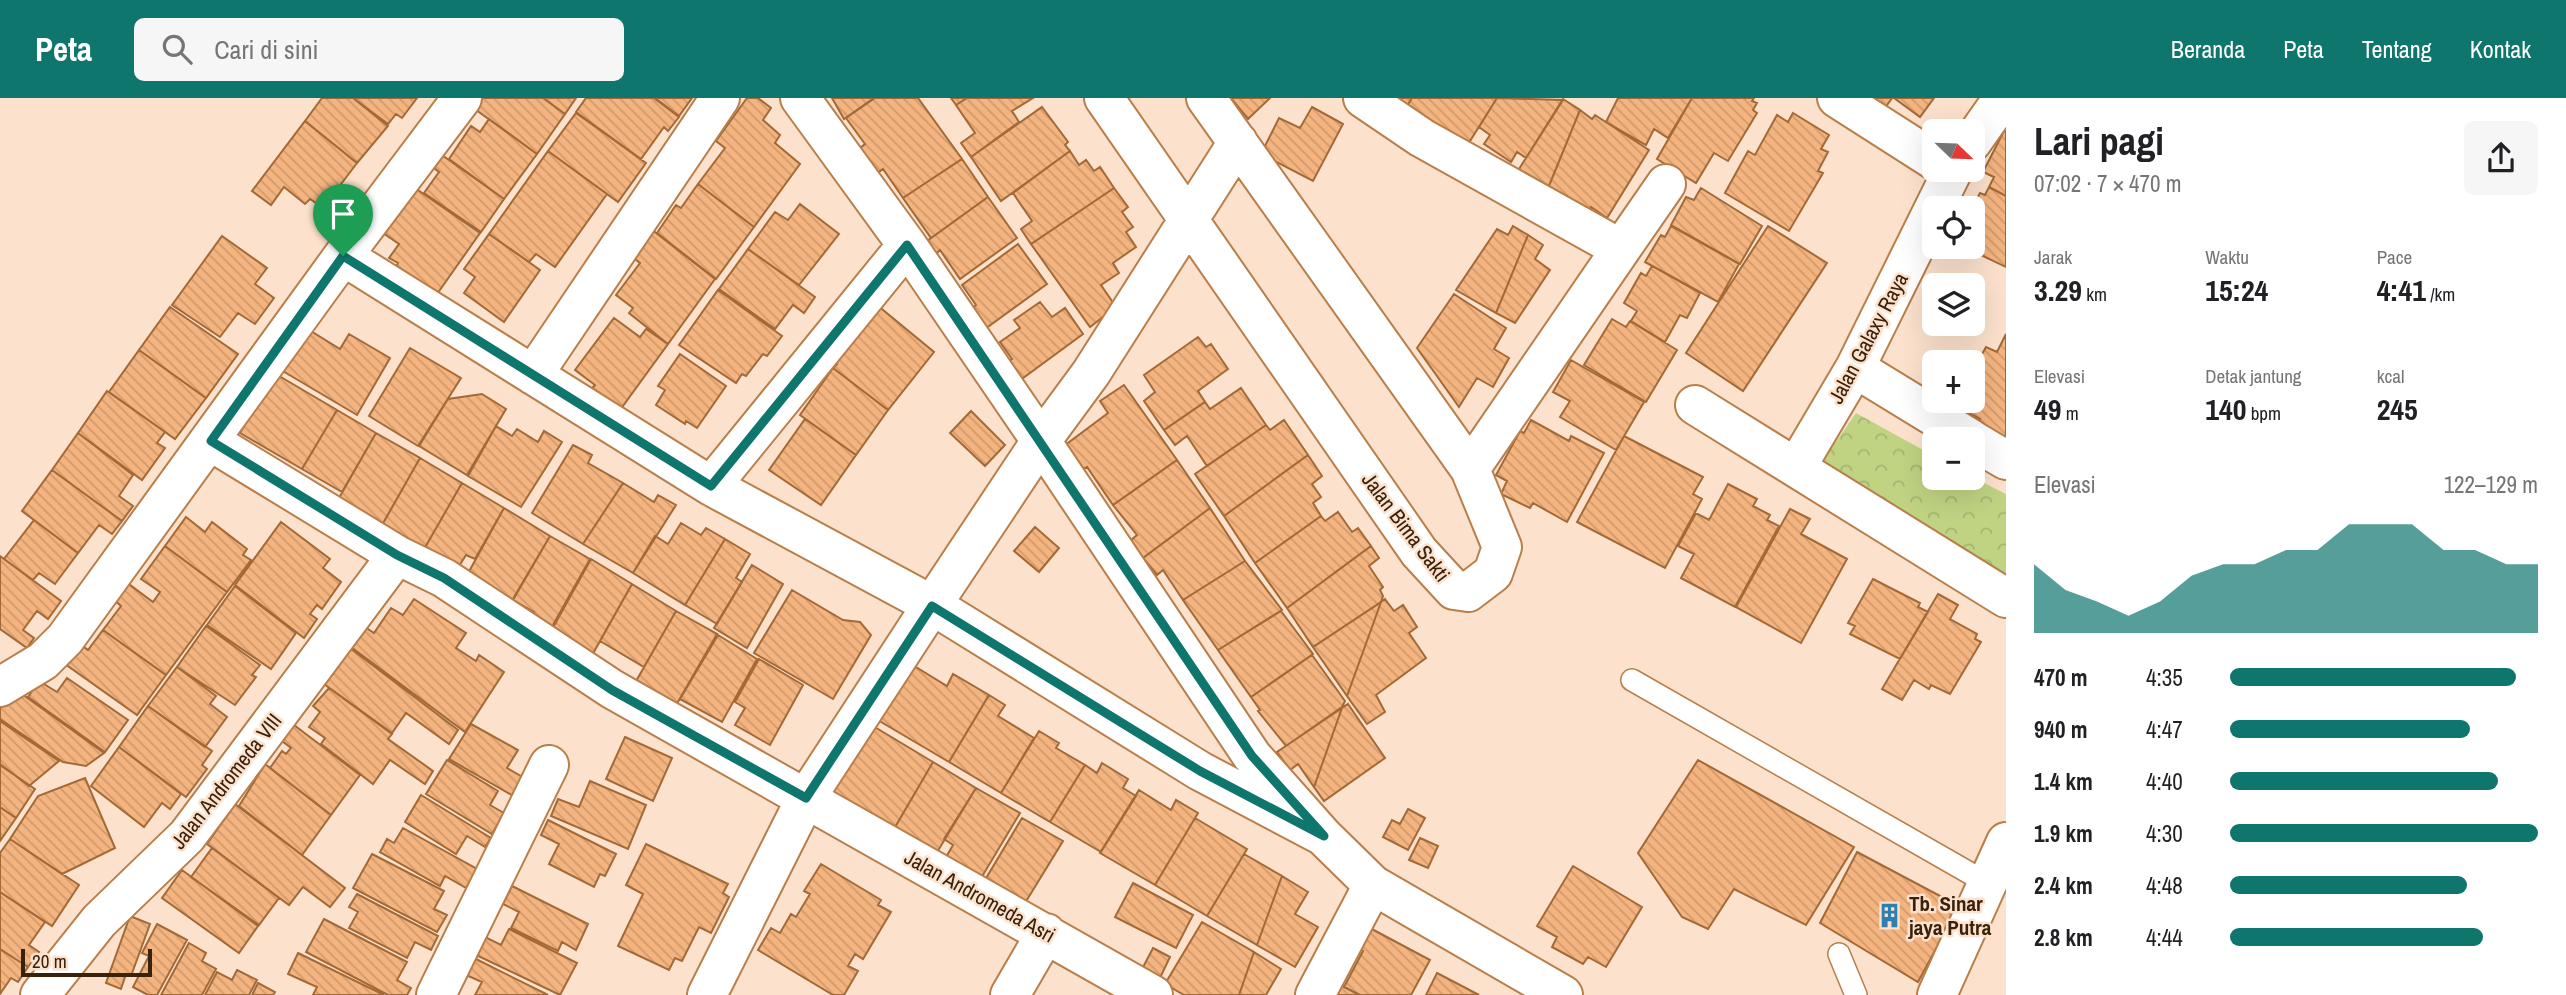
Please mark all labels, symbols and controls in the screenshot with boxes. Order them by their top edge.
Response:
search box [134,18,624,81]
text: Peta [35,27,92,71]
icon: search [158,30,196,68]
text: Cari di sini [214,32,318,67]
text: Beranda [2171,33,2245,65]
text: Peta [2283,33,2324,65]
text: Tentang [2362,33,2432,65]
text: Kontak [2470,33,2531,65]
text: Lari pagi [2034,116,2164,167]
north arrow [1922,119,1984,182]
map controls [1922,119,1985,490]
button: share [2464,121,2538,195]
text: 07:02 · 7 × 470 m [2034,168,2181,199]
pin [313,184,373,256]
icon: arrive [324,195,362,233]
button: locate [1922,196,1985,259]
text: Jarak [2034,244,2072,270]
text: Waktu [2205,244,2249,270]
text: Pace [2377,244,2412,270]
street label: Jalan Galaxy Raya [1821,267,1915,409]
text: 3.29 [2034,270,2082,310]
text: 15:24 [2205,270,2268,310]
text: 4:41 [2377,270,2426,310]
button: layers [1922,273,1985,336]
text: km [2082,281,2107,307]
text: /km [2426,281,2455,307]
button: + [1922,350,1985,413]
text: Elevasi [2034,363,2085,389]
text: Detak jantung [2205,363,2301,389]
text: kcal [2377,363,2404,389]
text: 49 [2034,389,2061,429]
text: 140 [2205,389,2246,429]
text: 245 [2377,389,2418,429]
text: m [2061,400,2079,426]
text: bpm [2246,400,2281,426]
button: − [1922,427,1985,490]
street label: Jalan Bima Sakti [1355,466,1457,588]
text: Elevasi [2034,469,2096,500]
text: 122–129 m [2444,469,2538,500]
text: 470 m [2034,662,2087,693]
text: 4:35 [2146,662,2183,693]
street label: Jalan Andromeda VIII [164,707,288,855]
text: 940 m [2034,714,2087,745]
text: 4:47 [2146,714,2183,745]
text: 1.4 km [2034,766,2093,797]
text: 4:40 [2146,766,2183,797]
text: 1.9 km [2034,818,2093,849]
text: 4:30 [2146,818,2183,849]
street label: Jalan Andromeda Asri [899,842,1061,950]
text: 2.4 km [2034,870,2093,901]
text: 4:48 [2146,870,2183,901]
place label: Tb. Sinar jaya Putra [1908,889,1992,942]
building icon: Tb. Sinar jaya Putra [1875,901,1903,929]
text: 2.8 km [2034,922,2093,953]
text: 4:44 [2146,922,2183,953]
scale bar [21,946,152,978]
text: 20 m [32,948,67,974]

